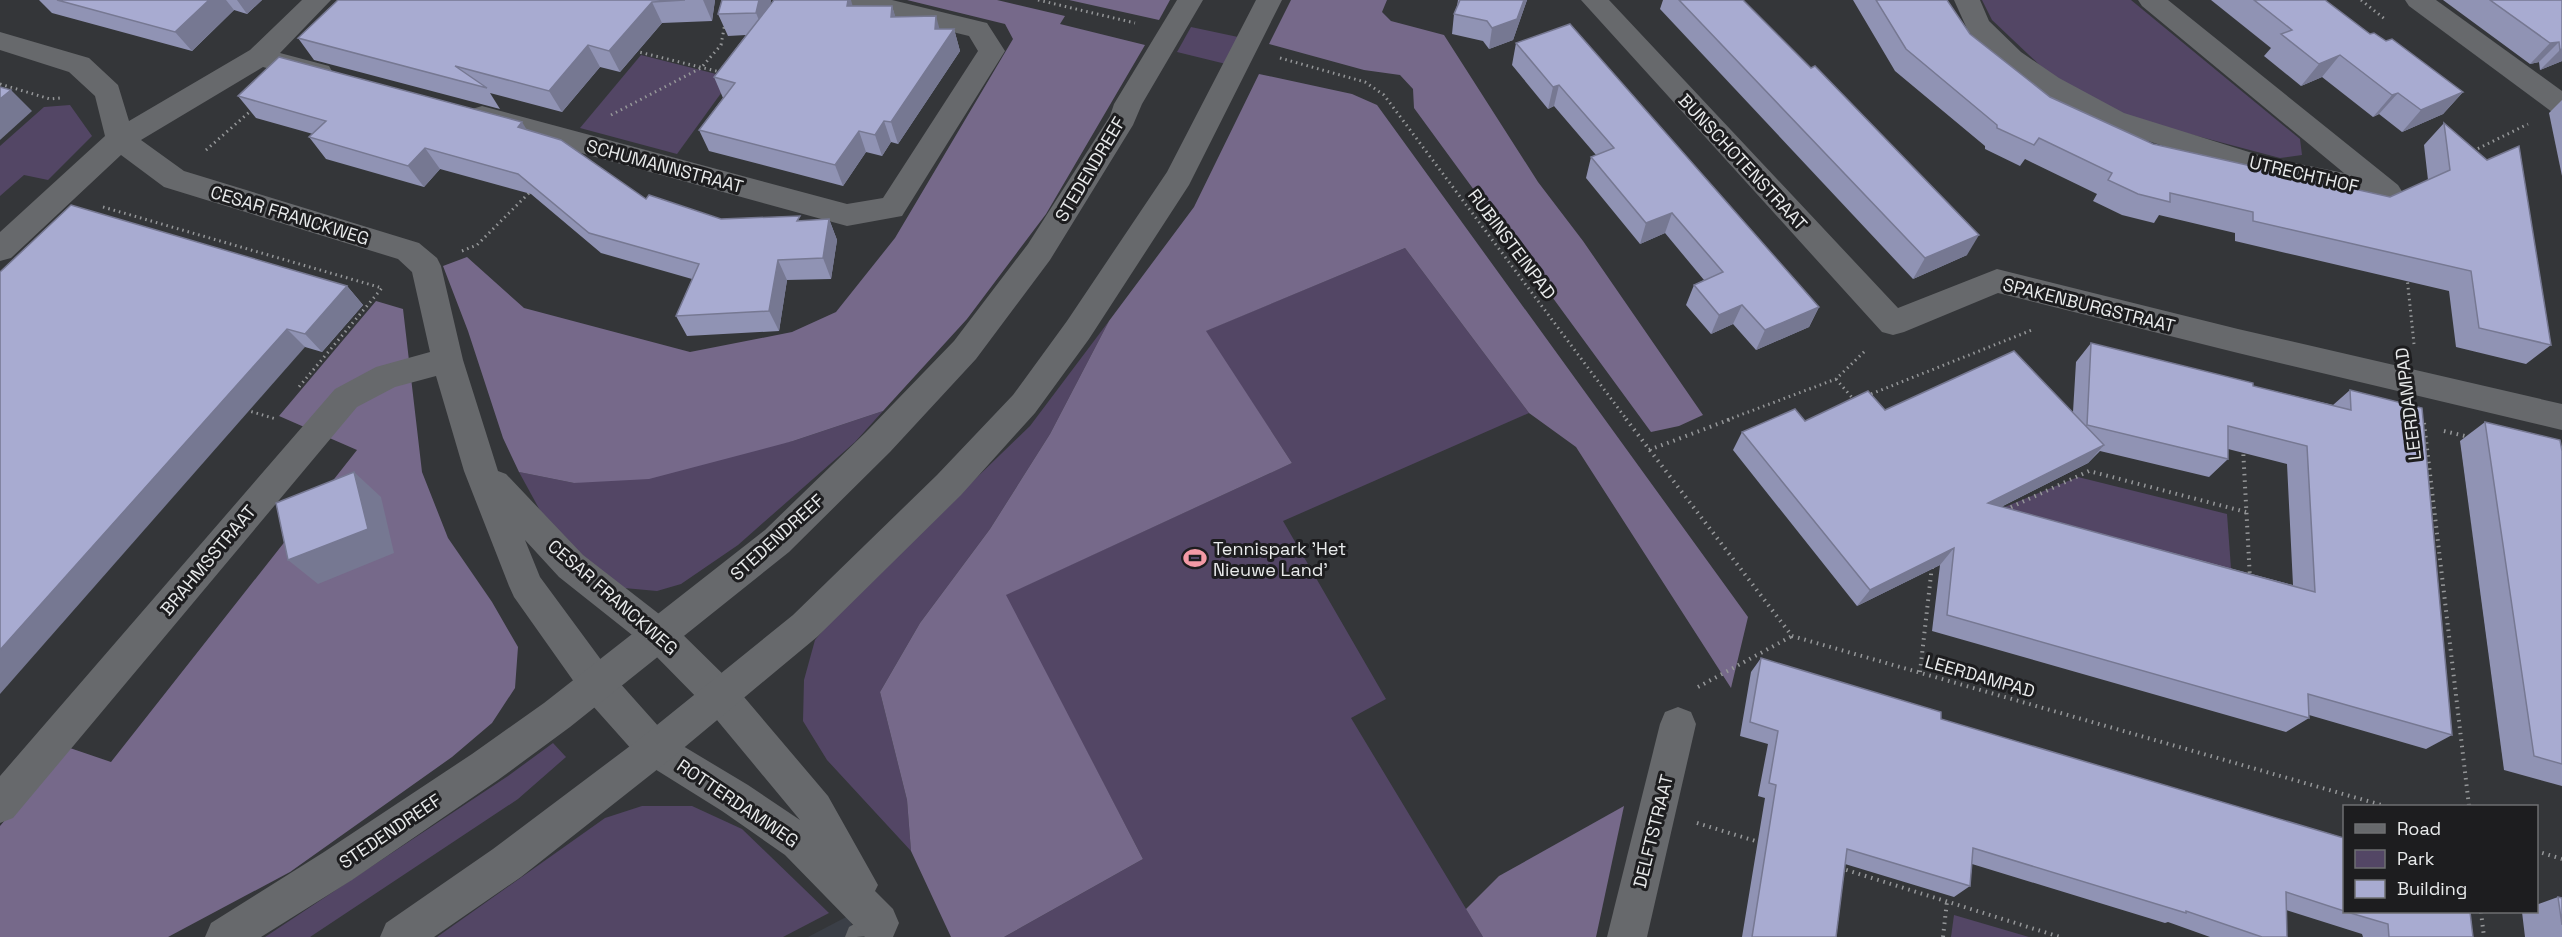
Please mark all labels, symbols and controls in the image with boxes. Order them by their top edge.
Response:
street label: BUNSCHOTENSTRAAT [1674,89,1813,236]
street label: STEDENDREEF [1050,112,1131,226]
street label: SCHUMANNSTRAAT [584,134,746,198]
street label: UTRECHTHOF [2247,150,2361,198]
street label: CESAR FRANCKWEG [208,180,372,250]
street label: RUBINSTEINPAD [1463,184,1561,304]
street label: SPAKENBURGSTRAAT [2000,272,2178,338]
street label: LEERDAMPAD [2390,346,2426,462]
street label: STEDENDREEF [725,489,829,585]
street label: BRAHMSSTRAAT [155,500,261,620]
street label: CESAR FRANCKWEG [543,534,683,660]
place label: Tennispark 'Het Nieuwe Land' [1213,537,1346,581]
sports icon: Tennispark 'Het Nieuwe Land' [1182,545,1208,571]
street label: LEERDAMPAD [1922,649,2038,703]
street label: ROTTERDAMWEG [673,754,803,852]
street label: DELFTSTRAAT [1628,771,1678,890]
street label: STEDENDREEF [334,788,446,874]
legend [2343,805,2538,913]
text: Road [2397,817,2441,840]
text: Park [2397,847,2435,870]
text: Building [2397,877,2467,900]

